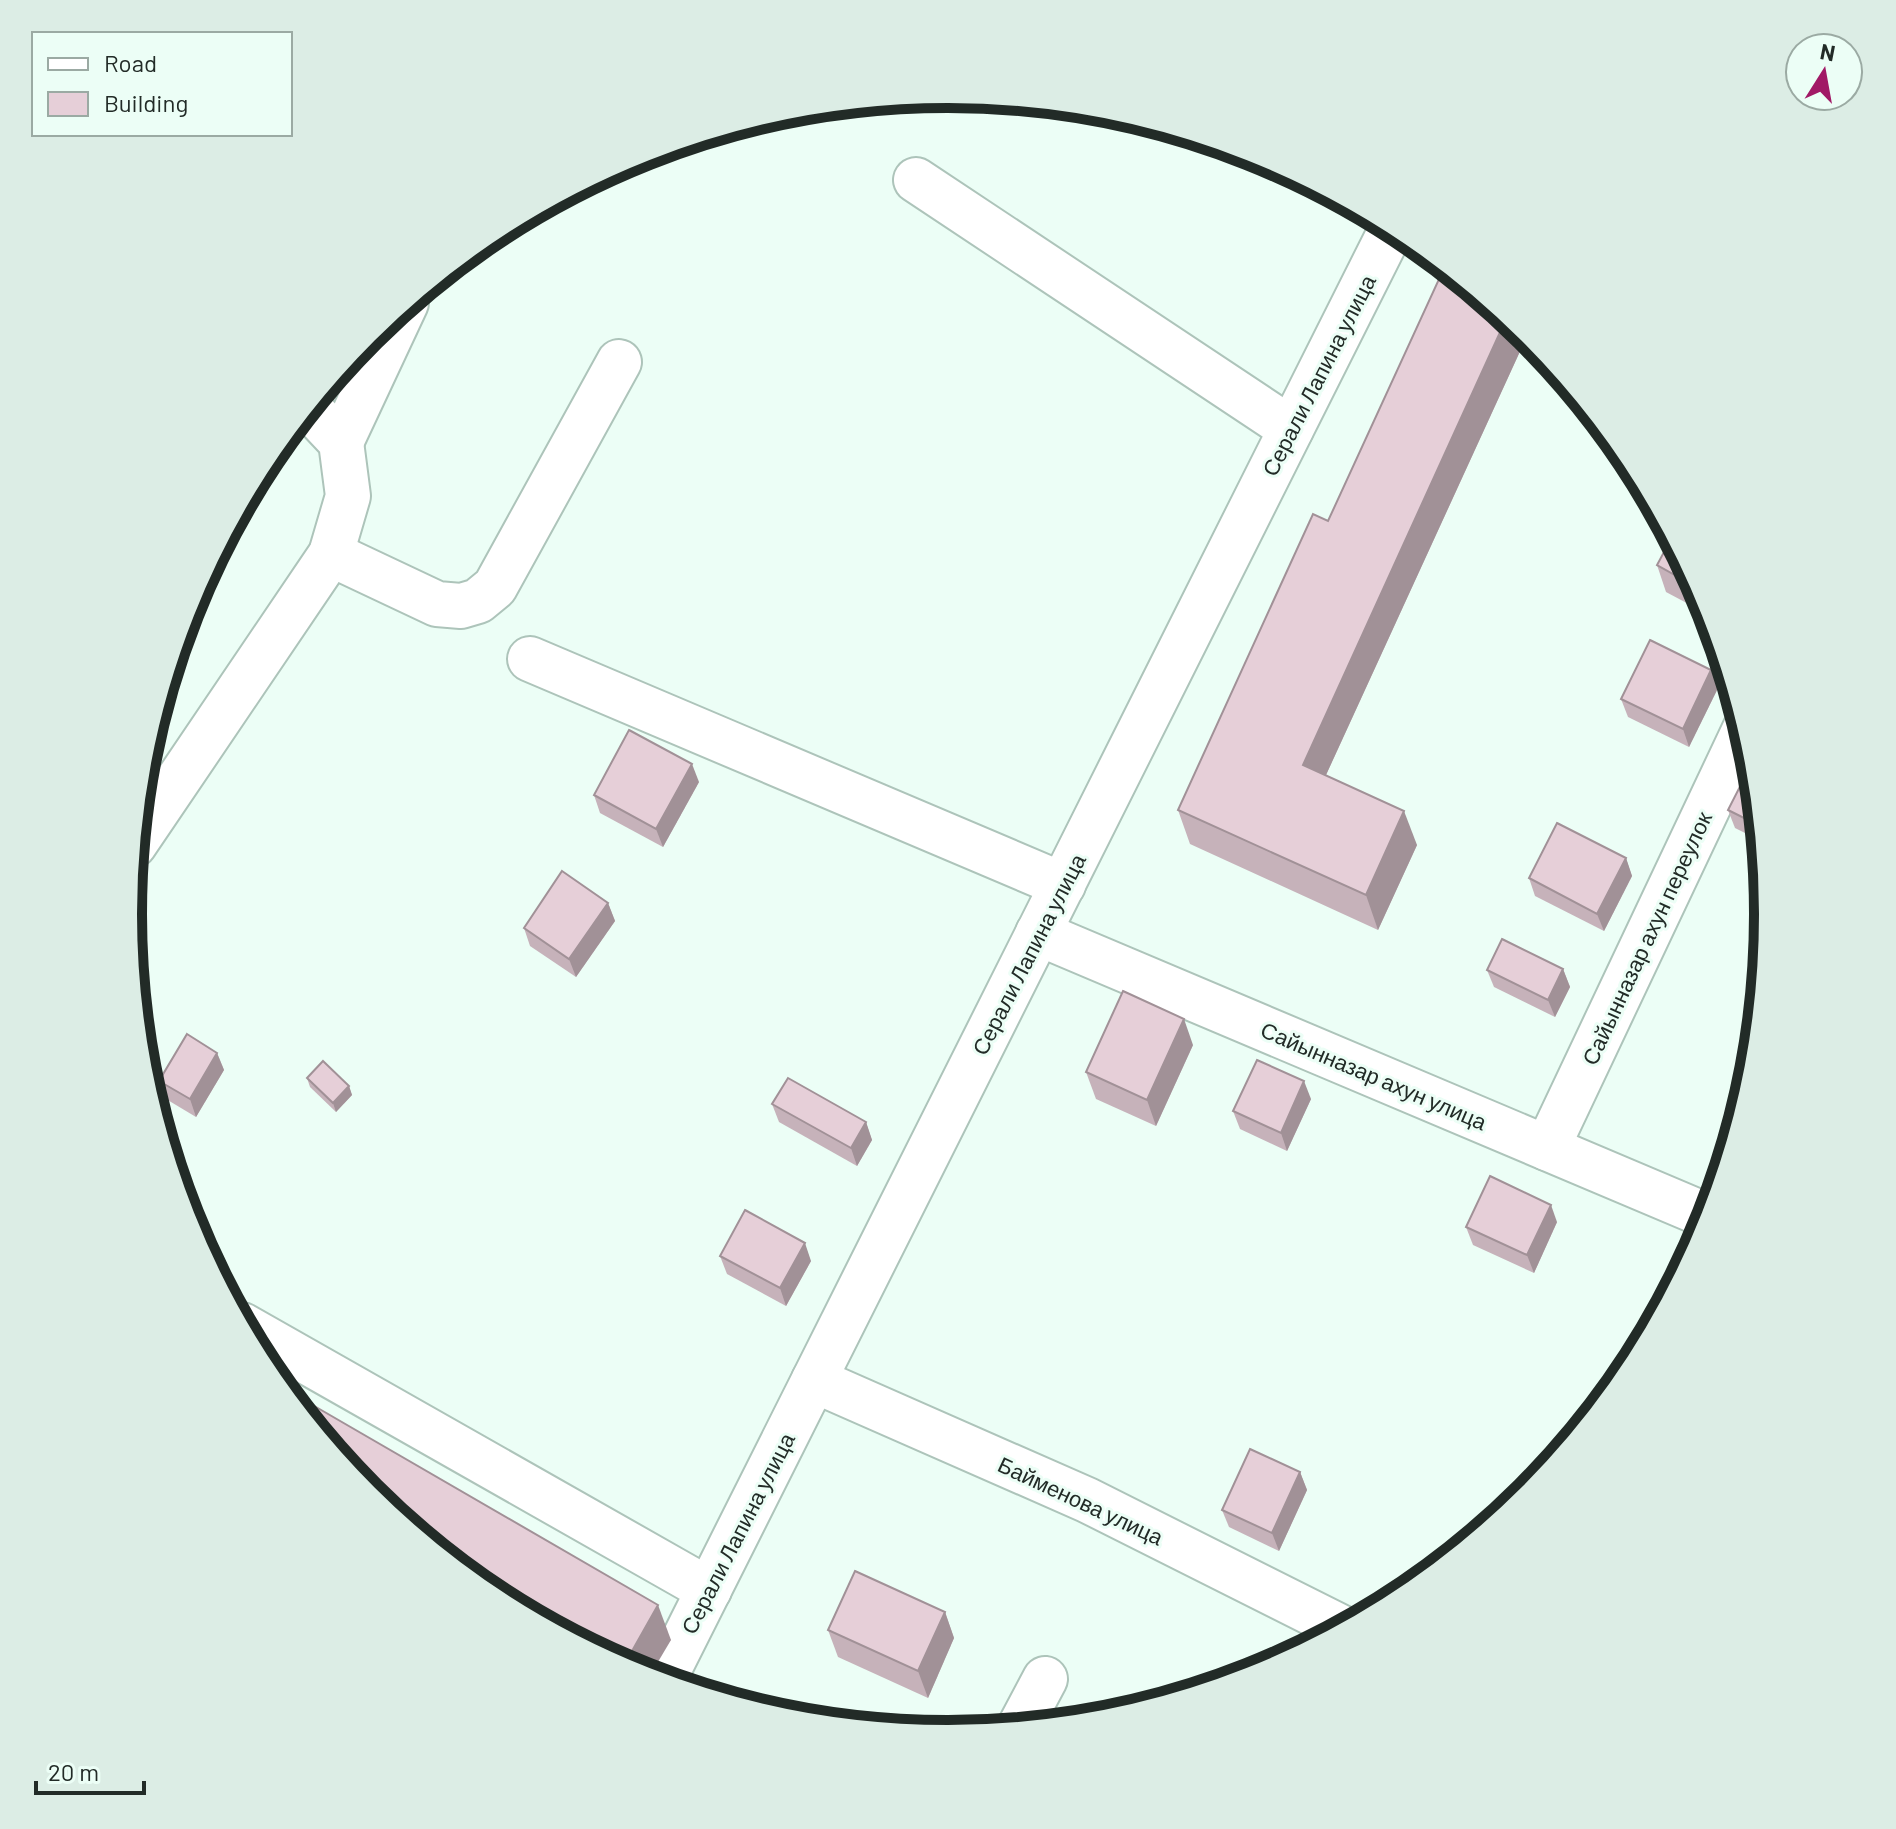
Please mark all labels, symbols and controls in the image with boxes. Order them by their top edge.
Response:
legend [32,32,292,136]
north arrow [1784,32,1864,112]
text: N [1818,37,1838,66]
text: Road [104,48,157,77]
text: Building [104,88,188,117]
street label: Серали Лапина улица [1256,269,1381,480]
street label: Сайынназар ахун переулок [1576,807,1717,1069]
street label: Серали Лапина улица [966,848,1091,1059]
street label: Сайынназар ахун улица [1257,1016,1492,1136]
street label: Серали Лапина улица [675,1427,800,1638]
street label: Байменова улица [994,1450,1168,1551]
scale bar [36,1745,144,1795]
text: 20 m [48,1757,99,1786]

